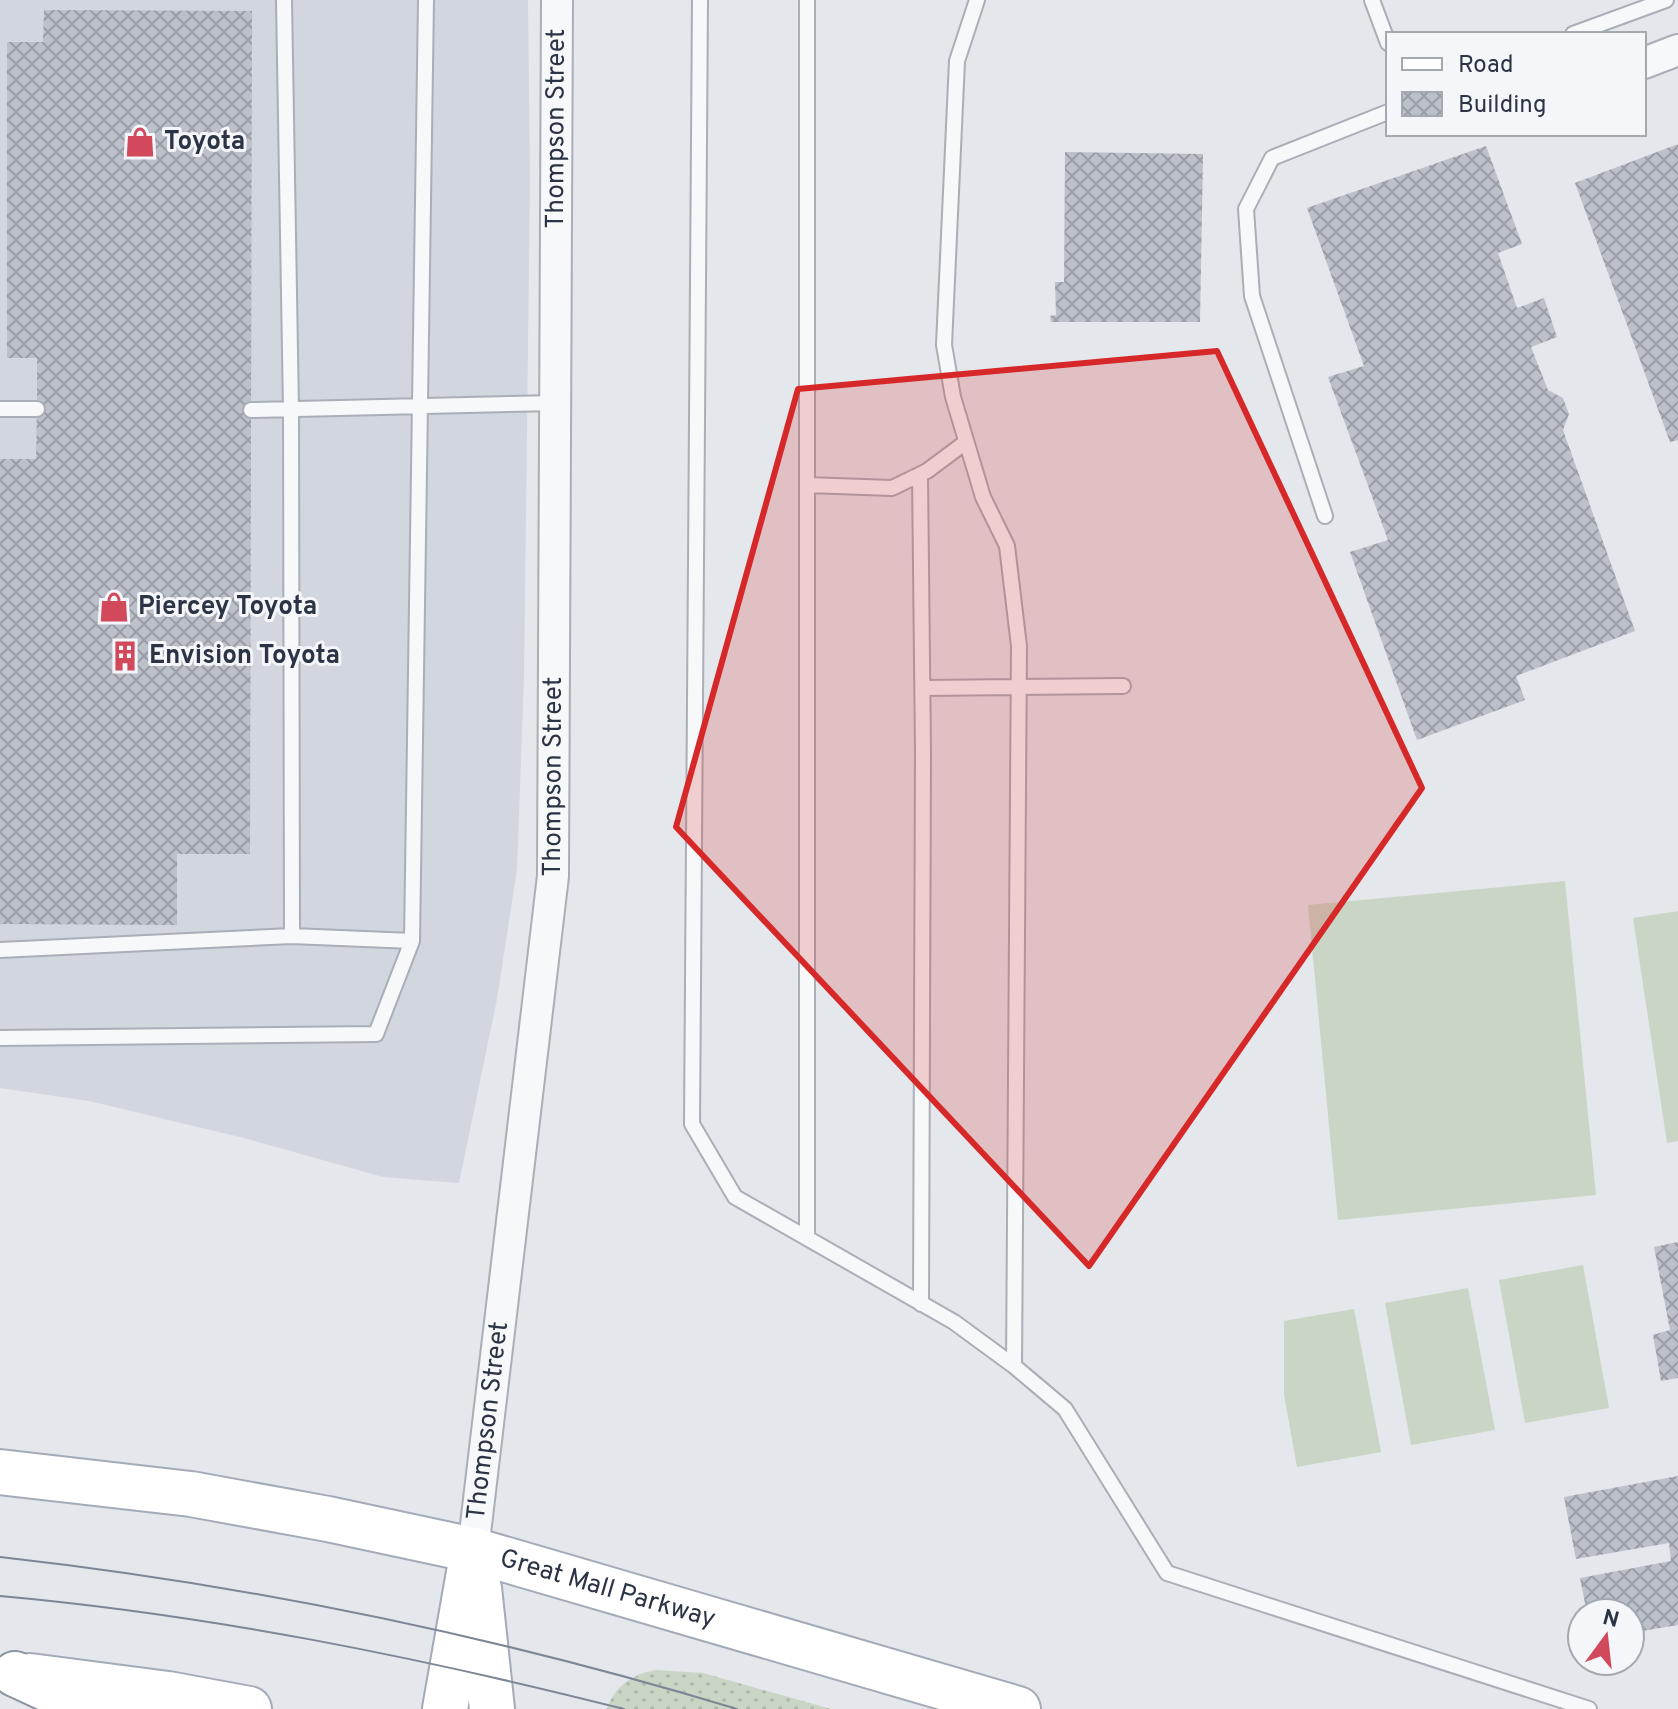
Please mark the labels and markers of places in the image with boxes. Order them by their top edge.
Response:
shop icon: Toyota [123,125,157,159]
place label: Toyota [164,126,245,159]
shop icon: Piercey Toyota [97,590,131,624]
place label: Piercey Toyota [138,591,317,624]
building icon: Envision Toyota [108,639,142,673]
place label: Envision Toyota [149,640,340,673]

